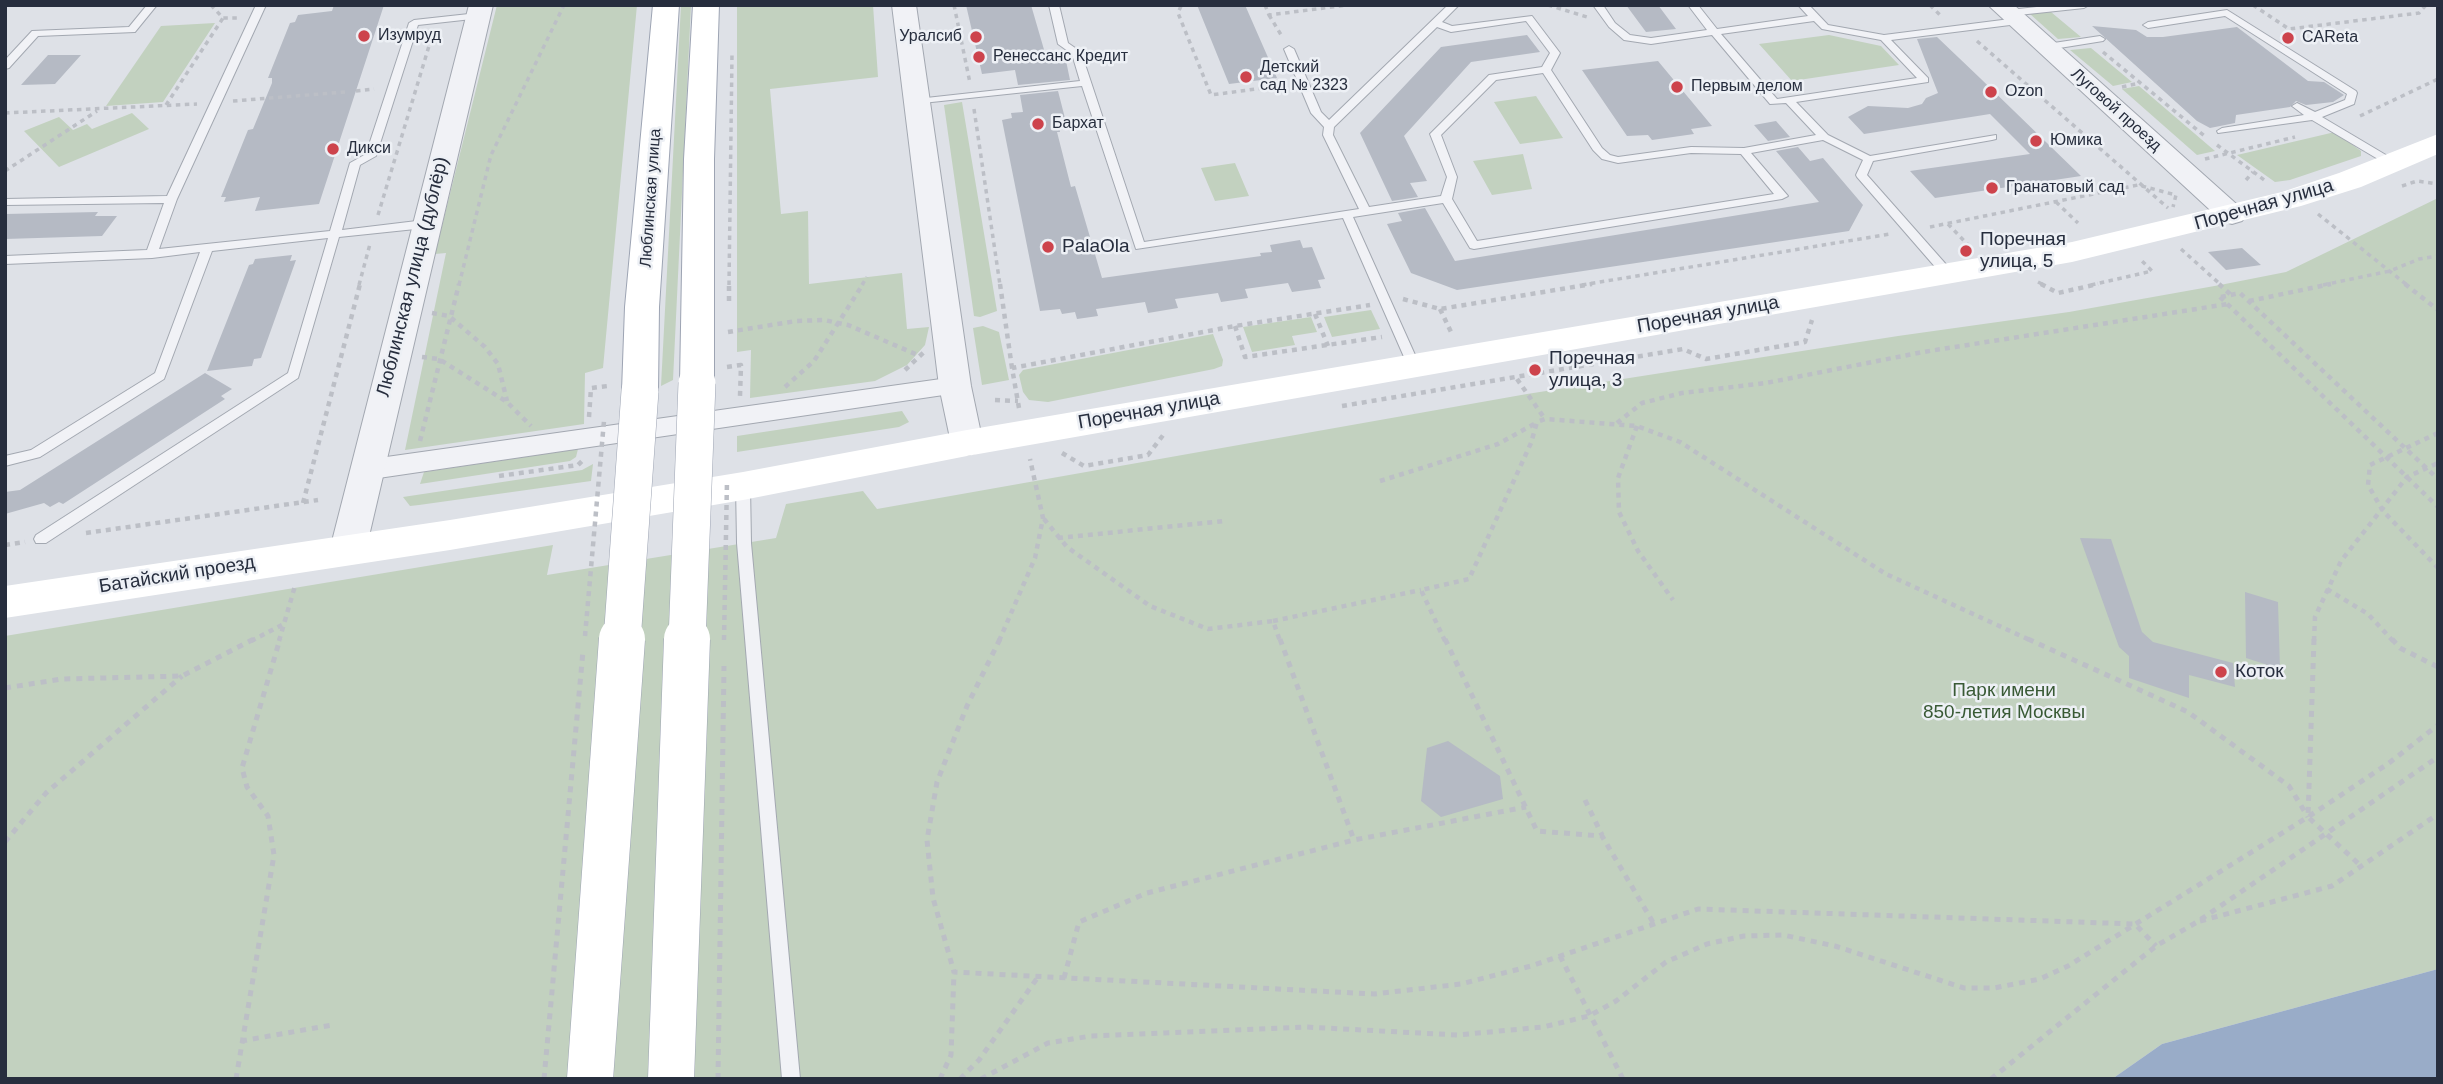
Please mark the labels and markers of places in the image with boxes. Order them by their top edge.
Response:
place label: Изумруд [378,26,441,46]
place label: Уралсиб [899,27,962,47]
marker: Изумруд [356,28,372,44]
place label: CAReta [2302,28,2358,48]
marker: Уралсиб [968,29,984,45]
marker: CAReta [2280,30,2296,46]
place label: Ренессанс Кредит [993,47,1128,67]
marker: Ренессанс Кредит [971,49,987,65]
place label: Детский сад № 2323 [1260,58,1348,96]
marker: Детский сад № 2323 [1238,69,1254,85]
place label: Первым делом [1691,77,1803,97]
marker: Первым делом [1669,79,1685,95]
place label: Ozon [2005,82,2043,102]
marker: Ozon [1983,84,1999,100]
place label: Бархат [1052,114,1104,134]
marker: Бархат [1030,116,1046,132]
place label: Юмика [2050,131,2102,151]
marker: Юмика [2028,133,2044,149]
place label: Дикси [347,139,391,159]
marker: Дикси [325,141,341,157]
place label: Гранатовый сад [2006,178,2125,198]
marker: Гранатовый сад [1984,180,2000,196]
place label: Поречная улица, 5 [1980,229,2066,273]
place label: PalaOla [1062,236,1130,258]
marker: PalaOla [1040,239,1056,255]
marker: Поречная улица, 5 [1958,243,1974,259]
place label: Поречная улица, 3 [1549,348,1635,392]
marker: Поречная улица, 3 [1527,362,1543,378]
place label: Коток [2235,661,2284,683]
marker: Коток [2213,664,2229,680]

